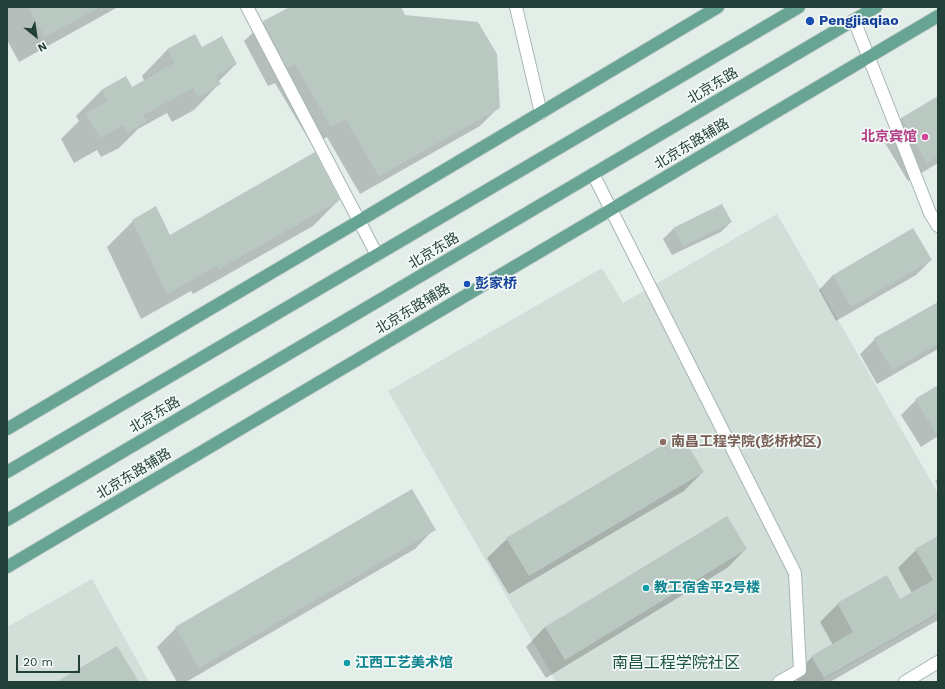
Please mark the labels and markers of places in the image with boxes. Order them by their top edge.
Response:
place label: Pengjiaqiao [819,13,899,29]
marker: Pengjiaqiao [804,15,816,27]
place label: 北京宾馆 [861,129,917,145]
marker: 北京宾馆 [920,132,930,142]
place label: 彭家桥 [475,276,517,292]
marker: 彭家桥 [462,279,472,289]
place label: 南昌工程学院(彭桥校区) [671,434,822,450]
marker: 南昌工程学院(彭桥校区) [658,437,668,447]
place label: 教工宿舍平2号楼 [654,580,760,596]
marker: 教工宿舍平2号楼 [641,583,651,593]
place label: 江西工艺美术馆 [355,655,453,671]
marker: 江西工艺美术馆 [342,658,352,668]

